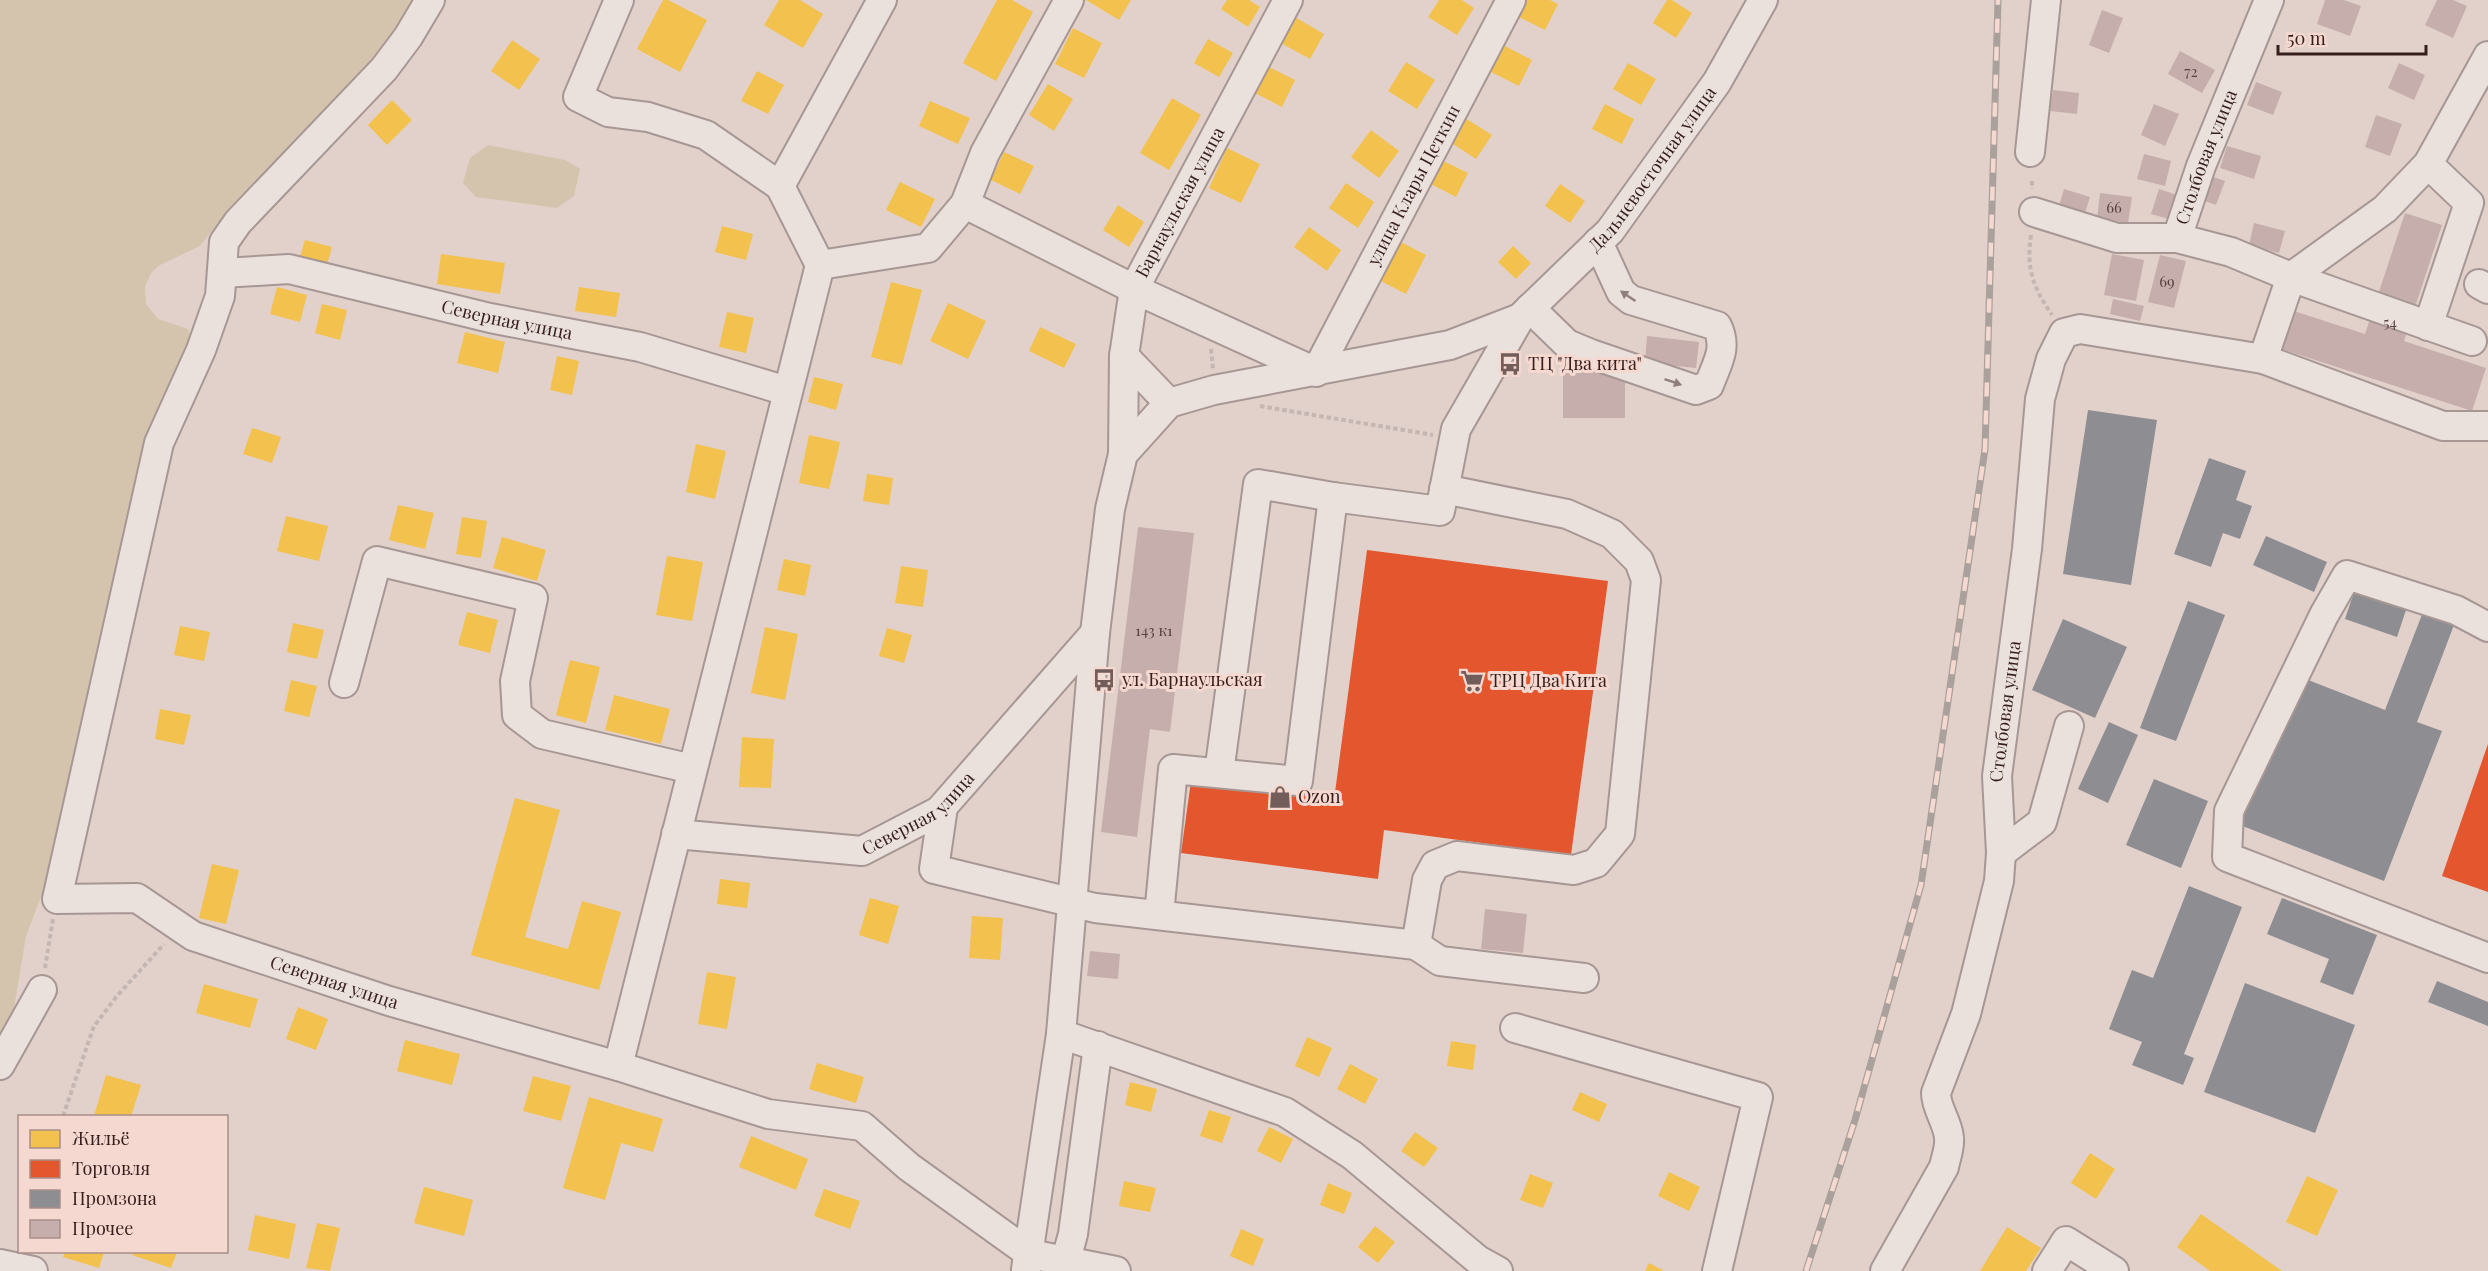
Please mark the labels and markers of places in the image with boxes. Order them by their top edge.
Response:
bus stop icon: ТЦ "Два кита" [1497,351,1523,377]
place label: ТЦ "Два кита" [1528,351,1642,375]
bus stop icon: ул. Барнаульская [1091,667,1117,693]
place label: ул. Барнаульская [1121,667,1263,691]
supermarket icon: ТРЦ Два Кита [1459,668,1485,694]
place label: ТРЦ Два Кита [1490,668,1607,692]
shop icon: Ozon [1267,784,1293,810]
place label: Ozon [1298,784,1341,808]

